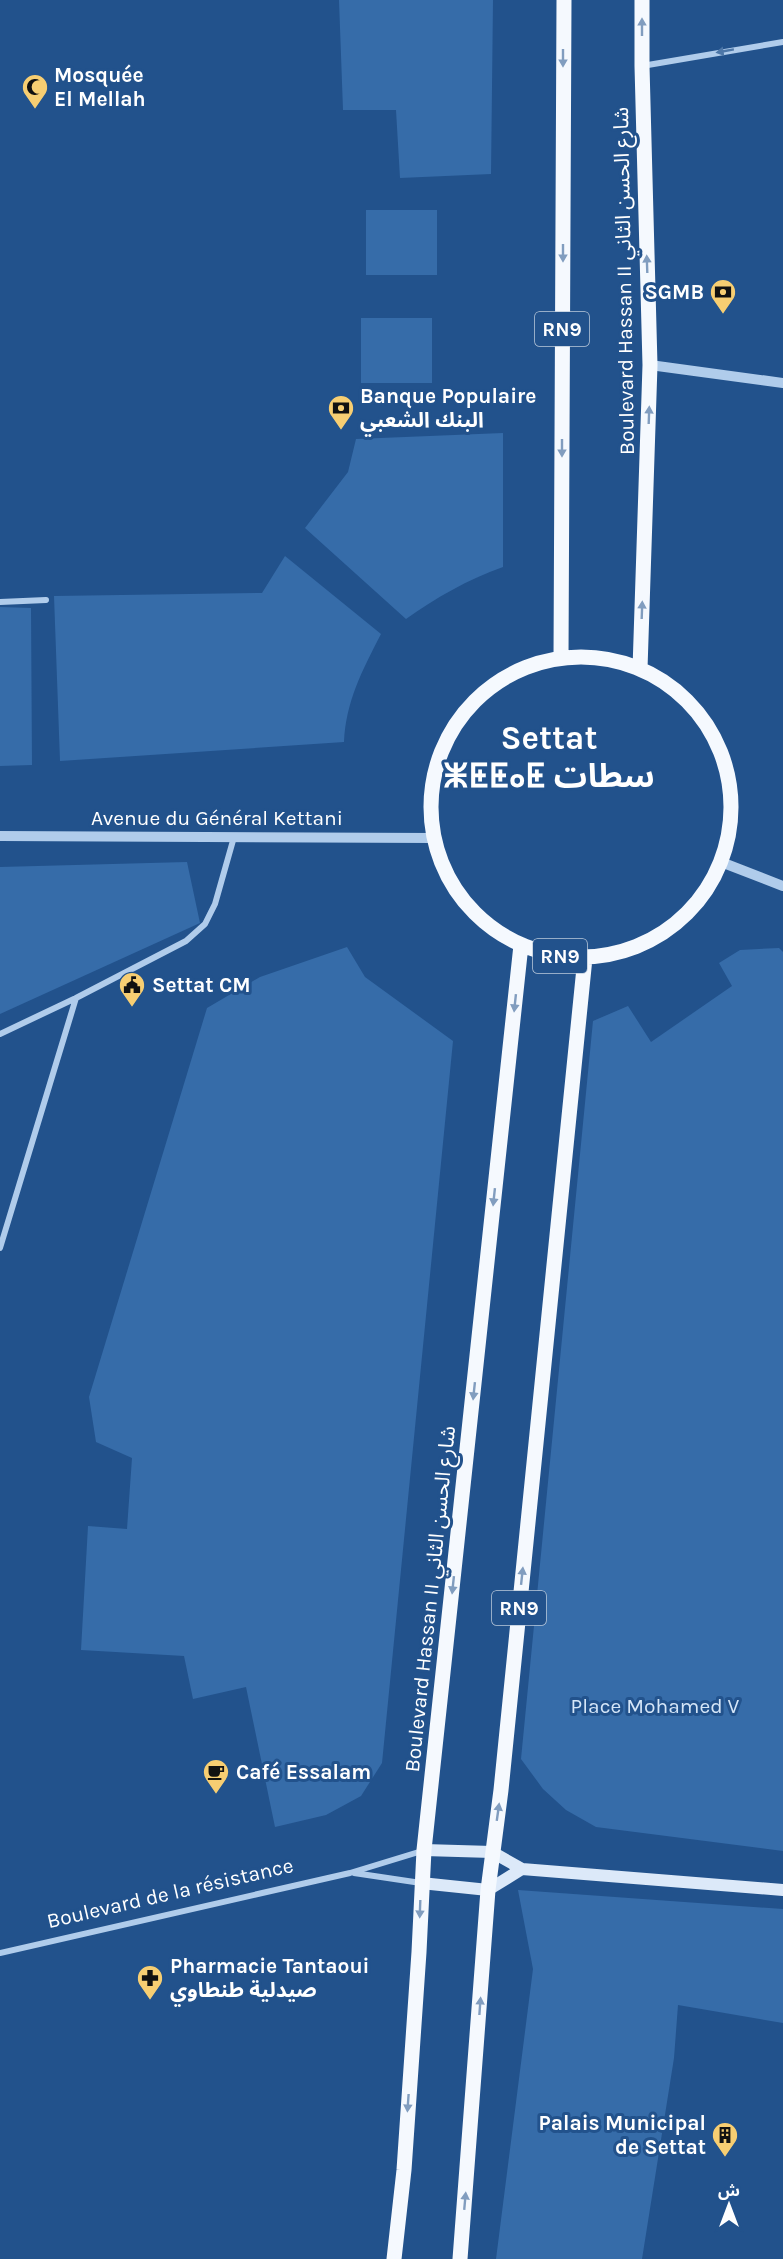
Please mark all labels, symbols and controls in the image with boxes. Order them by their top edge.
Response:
one-way arrow [637,18,647,37]
one-way arrow [716,47,735,56]
one-way arrow [558,49,568,68]
place label: Mosquée El Mellah [54,63,146,111]
mosque icon: Mosquée El Mellah [20,72,50,110]
street label: Boulevard Hassan II شارع الحسن الثاني [609,107,643,455]
one-way arrow [558,244,568,263]
one-way arrow [643,255,652,274]
bank icon: SGMB [708,277,738,315]
place label: SGMB [644,280,704,304]
road number: RN9 [535,312,589,346]
place label: Banque Populaire البنك الشعبي [360,384,536,437]
bank icon: Banque Populaire البنك الشعبي [326,393,356,431]
one-way arrow [644,406,653,425]
one-way arrow [557,439,567,458]
one-way arrow [637,601,647,620]
district label: Settat ⵥⵟⵟⴰⵟ سطات [443,719,655,795]
street label: Avenue du Général Kettani [91,806,343,830]
road number: RN9 [533,939,587,973]
public building icon: Settat CM [117,970,147,1008]
place label: Settat CM [152,973,251,997]
one-way arrow [510,994,520,1013]
one-way arrow [489,1188,499,1207]
one-way arrow [469,1382,479,1401]
street label: Boulevard Hassan II شارع الحسن الثاني [400,1425,464,1774]
one-way arrow [517,1567,527,1586]
one-way arrow [448,1575,458,1594]
road number: RN9 [492,1591,546,1625]
park label: Place Mohamed V [571,1694,740,1718]
cafe icon: Café Essalam [201,1757,231,1795]
place label: Café Essalam [236,1760,371,1784]
one-way arrow [493,1803,502,1822]
street label: Boulevard de la résistance [44,1853,296,1933]
one-way arrow [416,1899,425,1918]
place label: Pharmacie Tantaoui صيدلية طنطاوي [170,1954,370,2007]
pharmacy icon: Pharmacie Tantaoui صيدلية طنطاوي [135,1963,165,2001]
one-way arrow [475,1997,484,2016]
one-way arrow [404,2094,413,2113]
place label: Palais Municipal de Settat [539,2111,706,2159]
building icon: Palais Municipal de Settat [710,2120,740,2158]
north arrow [699,2175,759,2235]
text: ش [718,2181,740,2200]
one-way arrow [460,2191,469,2210]

